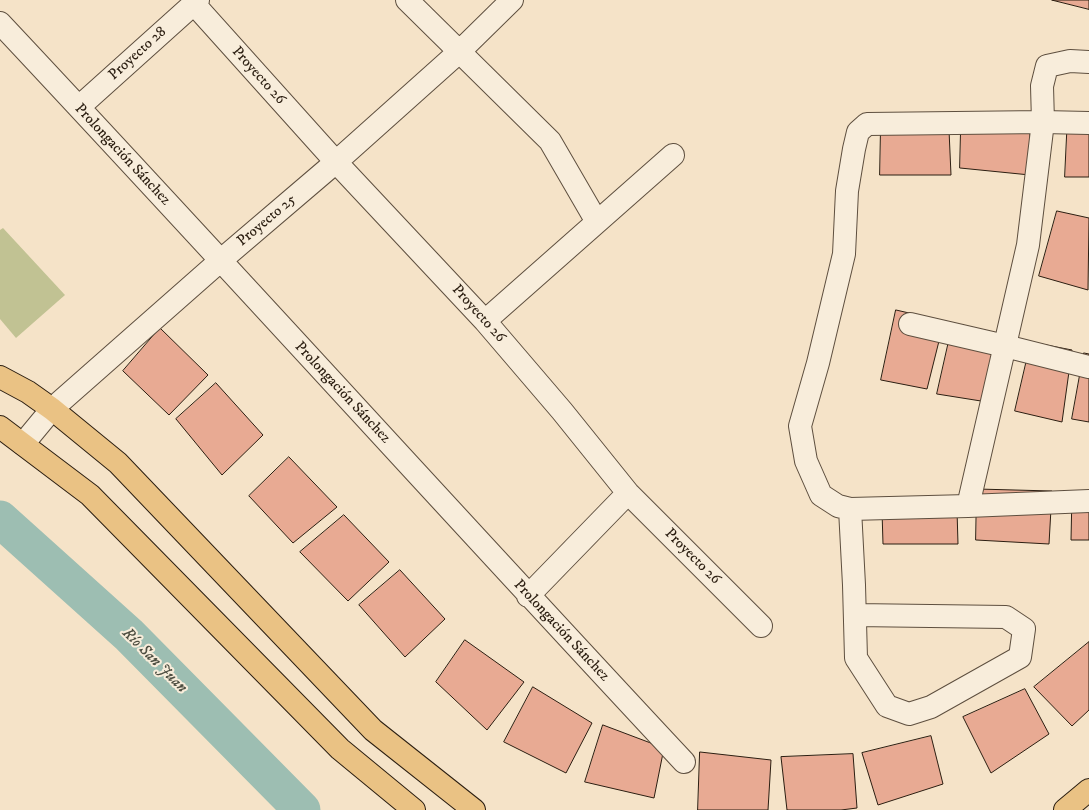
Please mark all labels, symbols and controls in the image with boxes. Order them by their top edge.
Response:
street label: Proyecto 28 [105,23,171,85]
street label: Proyecto 26 [227,43,289,109]
street label: Prolongación Sánchez [70,100,174,210]
street label: Proyecto 25 [234,191,300,251]
street label: Proyecto 26 [447,281,509,347]
street label: Prolongación Sánchez [290,338,394,448]
street label: Proyecto 26 [660,525,724,589]
street label: Prolongación Sánchez [509,576,613,686]
water label: Río San Juan [117,624,191,698]

